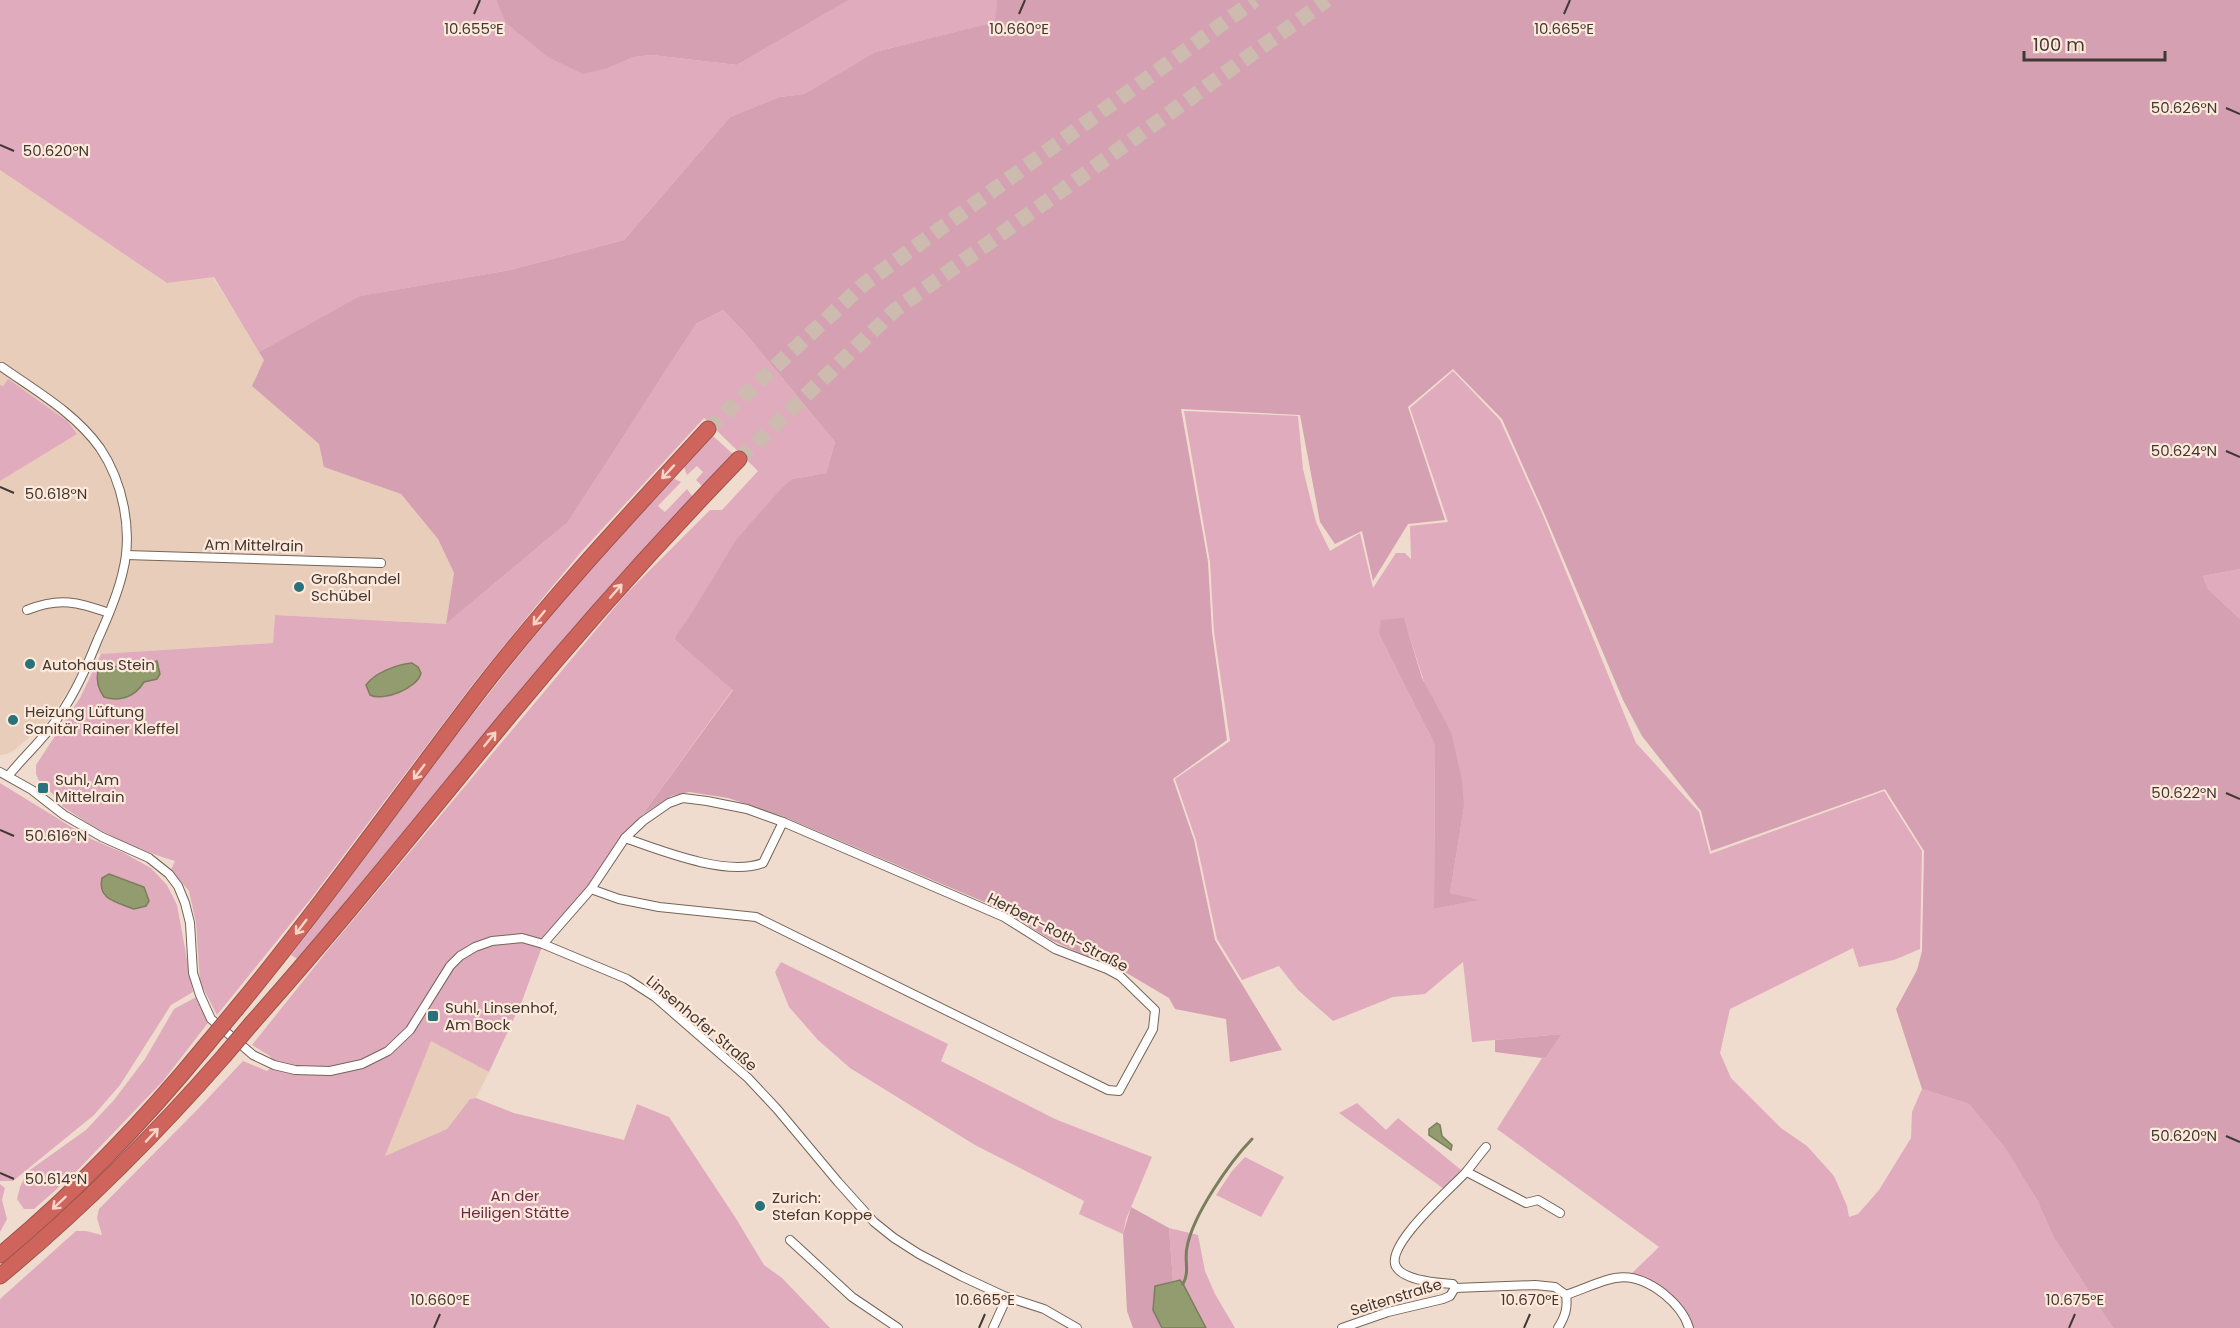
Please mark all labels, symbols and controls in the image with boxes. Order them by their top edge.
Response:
text: 10.655°E [444,18,504,39]
text: 10.660°E [989,18,1049,39]
text: 10.665°E [1534,18,1594,39]
scale bar [2024,24,2165,62]
text: 100 m [2033,32,2085,57]
text: 50.626°N [2151,97,2217,118]
text: 50.620°N [23,140,89,161]
text: 50.624°N [2151,440,2217,461]
one-way arrow [661,464,675,479]
text: 50.618°N [25,483,87,504]
street label: Am Mittelrain [204,534,304,556]
place label: Großhandel Schübel [311,568,401,606]
marker: Großhandel Schübel [292,580,306,594]
one-way arrow [609,584,623,599]
one-way arrow [532,610,546,625]
place label: Autohaus Stein [42,654,155,675]
marker: Autohaus Stein [23,657,37,671]
place label: Heizung Lüftung Sanitär Rainer Kleffel [25,701,179,739]
marker: Heizung Lüftung Sanitär Rainer Kleffel [6,713,20,727]
one-way arrow [483,731,496,747]
one-way arrow [413,763,425,779]
place label: Suhl, Am Mittelrain [55,769,125,807]
marker: Suhl, Am Mittelrain [36,781,50,795]
text: 50.622°N [2151,782,2217,803]
text: 50.616°N [25,825,87,846]
street label: Herbert-Roth-Straße [984,887,1132,977]
one-way arrow [295,919,308,935]
street label: Linsenhofer Straße [642,970,762,1076]
place label: Suhl, Linsenhof, Am Bock [445,997,557,1035]
marker: Suhl, Linsenhof, Am Bock [426,1009,440,1023]
text: 50.620°N [2151,1125,2217,1146]
one-way arrow [145,1128,159,1143]
text: 50.614°N [25,1168,87,1189]
park label: An der Heiligen Stätte [461,1185,569,1223]
place label: Zurich: Stefan Koppe [772,1187,872,1225]
one-way arrow [52,1196,67,1210]
marker: Zurich: Stefan Koppe [753,1199,767,1213]
street label: Seitenstraße [1348,1273,1444,1321]
text: 10.660°E [410,1289,470,1310]
text: 10.665°E [955,1289,1015,1310]
text: 10.670°E [1501,1289,1559,1310]
text: 10.675°E [2046,1289,2104,1310]

